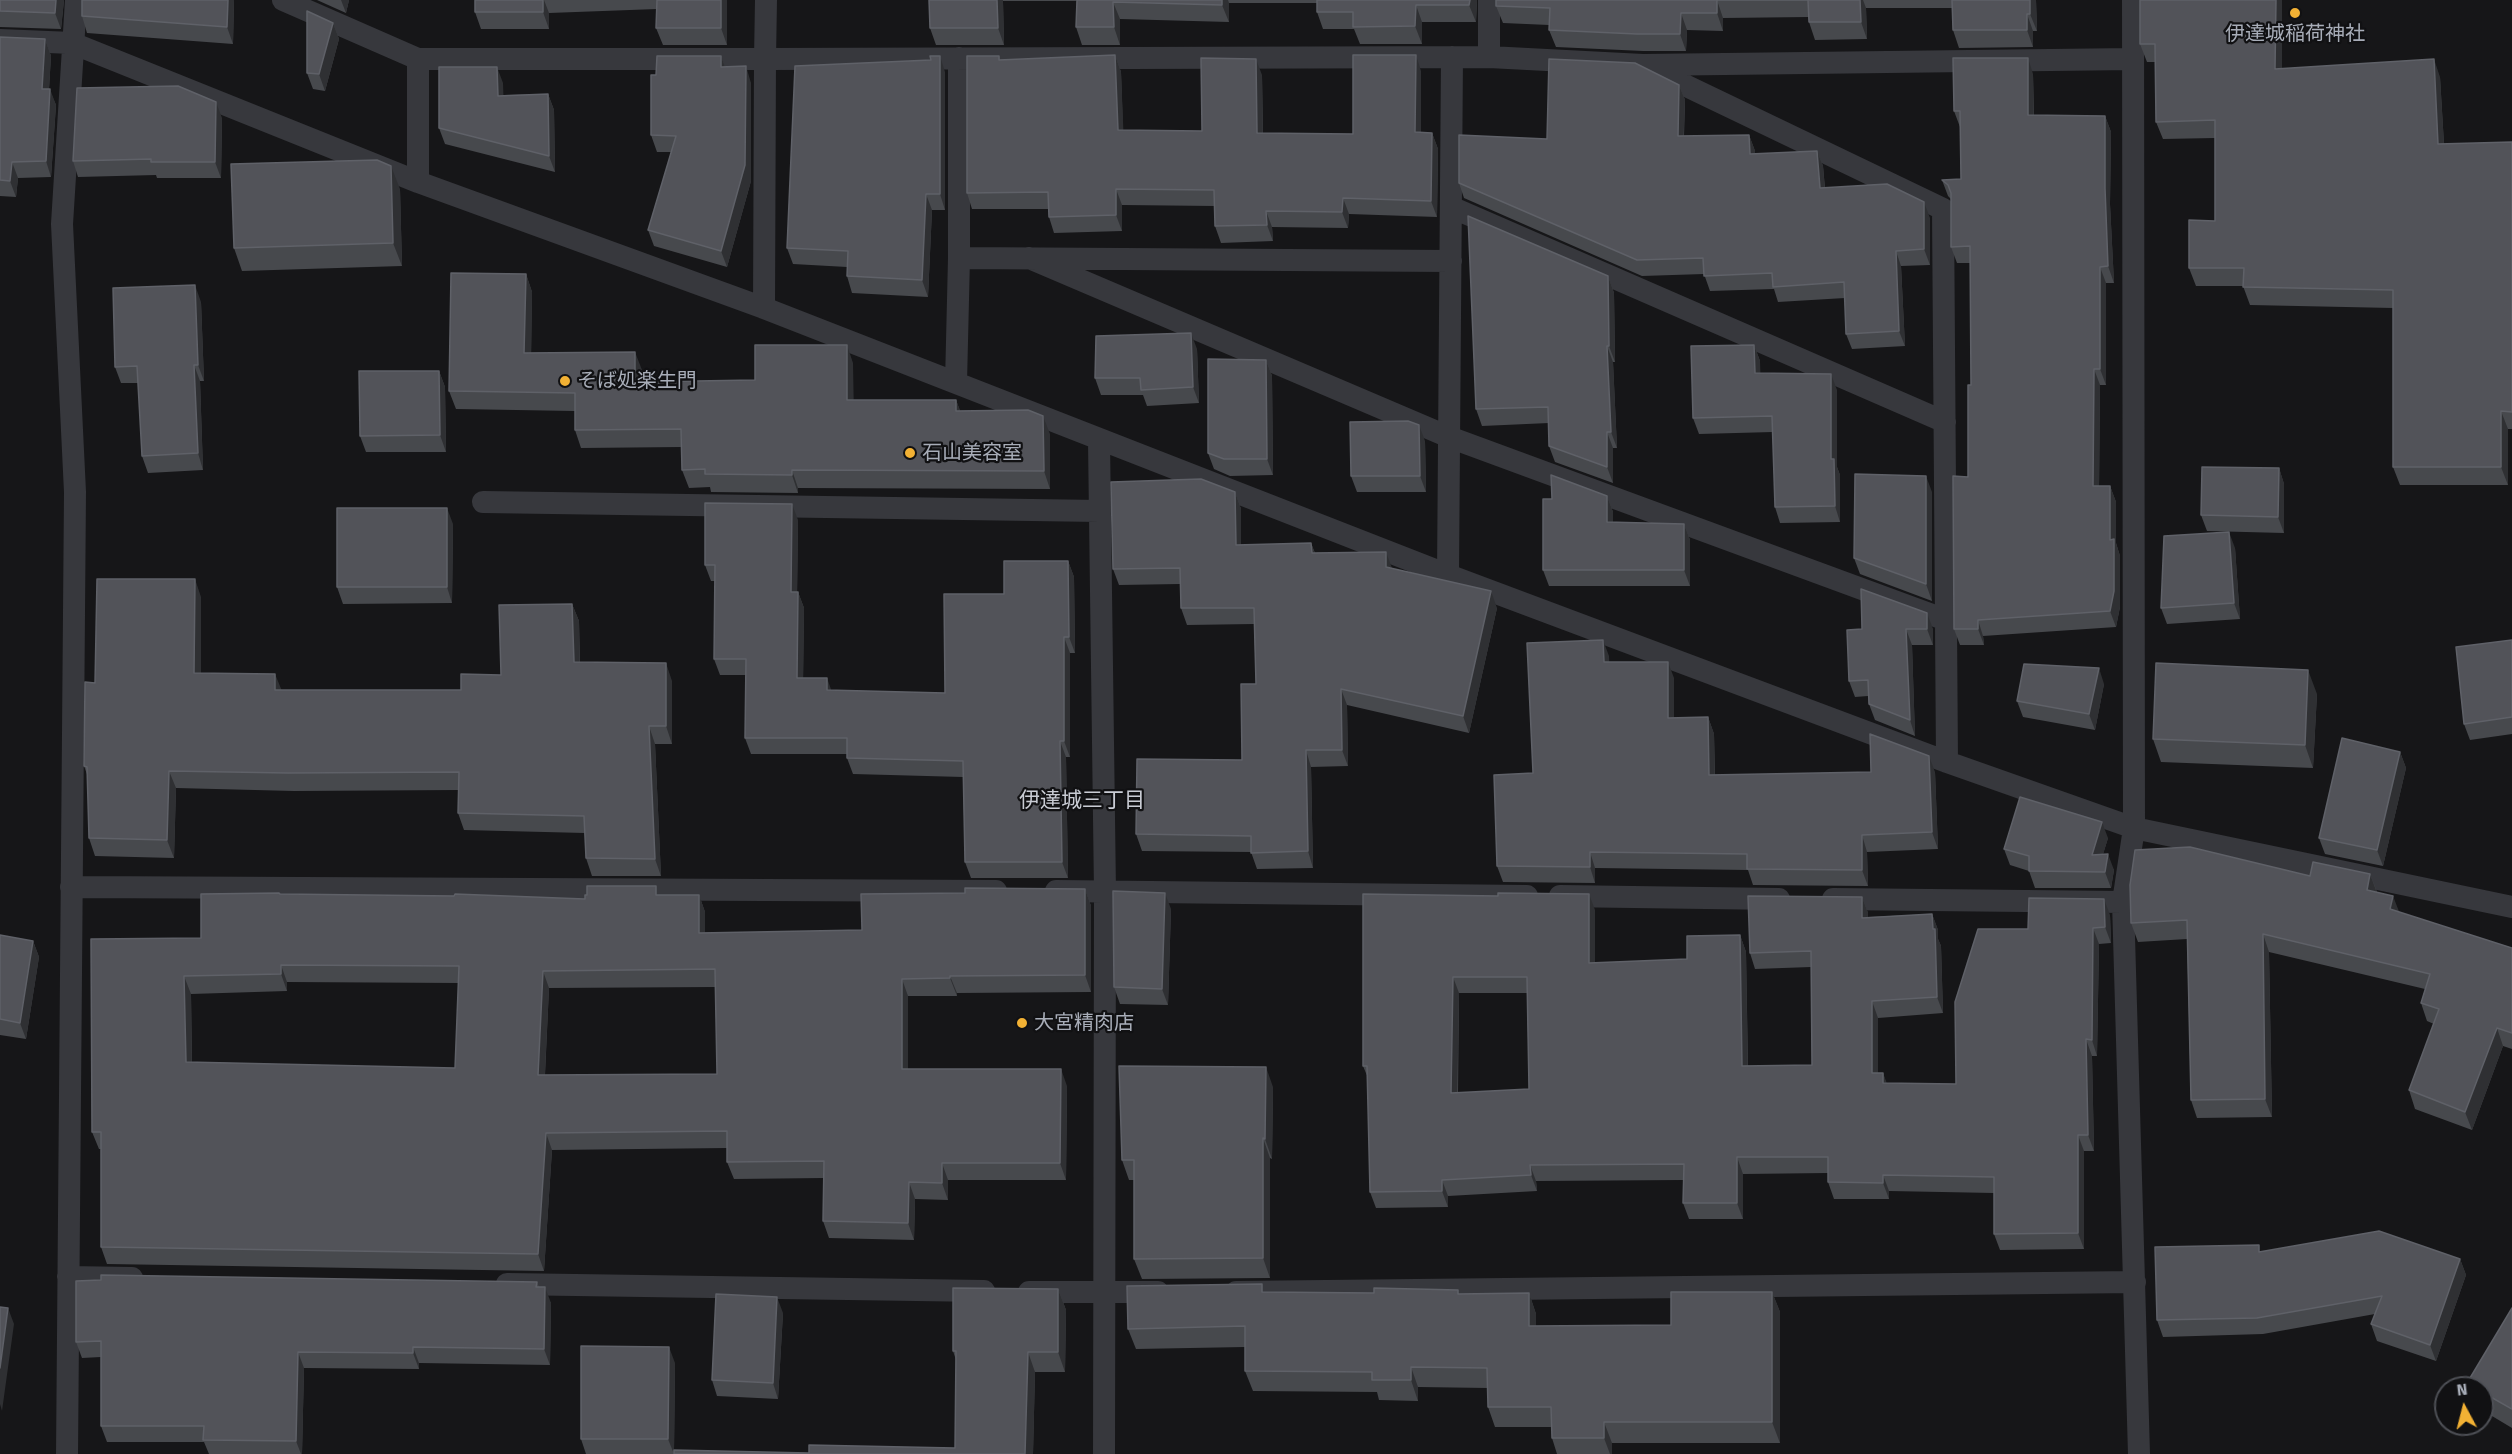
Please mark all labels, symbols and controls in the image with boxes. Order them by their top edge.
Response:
marker: 伊達城稲荷神社 [2288,6,2302,20]
place label: 伊達城稲荷神社 [2225,22,2365,46]
place label: そば処楽生門 [577,369,697,393]
marker: そば処楽生門 [558,374,572,388]
place label: 石山美容室 [922,441,1022,465]
marker: 石山美容室 [903,446,917,460]
district label: 伊達城三丁目 [1019,788,1145,814]
place label: 大宮精肉店 [1034,1011,1134,1035]
marker: 大宮精肉店 [1015,1016,1029,1030]
north arrow [2434,1376,2494,1436]
text: N [2456,1380,2468,1400]

